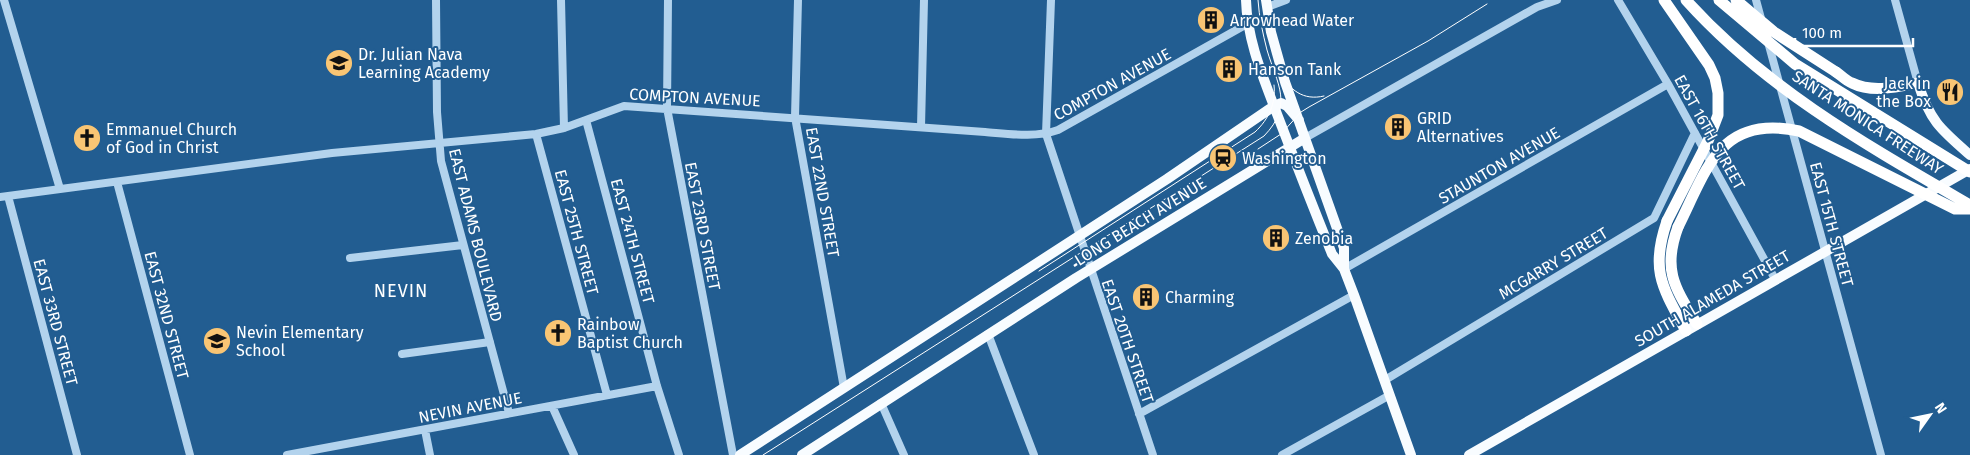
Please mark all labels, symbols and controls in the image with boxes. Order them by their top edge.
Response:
building icon: Arrowhead Water [1196,5,1226,35]
place label: Arrowhead Water [1230,11,1355,30]
scale bar [1795,15,1912,47]
text: 100 m [1802,24,1842,42]
street label: COMPTON AVENUE [1050,44,1174,125]
place label: Dr. Julian Nava Learning Academy [358,45,490,82]
school or university icon: Dr. Julian Nava Learning Academy [324,48,354,78]
building icon: Hanson Tank [1214,54,1244,84]
place label: Hanson Tank [1248,60,1342,79]
street label: SANTA MONICA FREEWAY [1789,67,1947,178]
street label: EAST 16TH STREET [1670,71,1749,194]
place label: Jack in the Box [1876,74,1931,111]
restaurant icon: Jack in the Box [1935,77,1965,107]
street label: COMPTON AVENUE [629,85,761,110]
place label: GRID Alternatives [1417,109,1504,146]
building icon: GRID Alternatives [1383,112,1413,142]
place label: Emmanuel Church of God in Christ [106,120,237,157]
church icon: Emmanuel Church of God in Christ [72,123,102,153]
street label: STAUNTON AVENUE [1435,123,1563,208]
street label: EAST 22ND STREET [802,126,843,259]
station icon: Washington [1208,143,1238,173]
street label: EAST ADAMS BOULEVARD [445,146,506,324]
place label: Washington [1242,149,1327,168]
street label: EAST 23RD STREET [681,160,724,293]
street label: EAST 15TH STREET [1806,160,1857,289]
street label: EAST 25TH STREET [551,167,603,298]
street label: LONG BEACH AVENUE [1071,173,1210,270]
street label: EAST 24TH STREET [607,176,659,307]
building icon: Zenobia [1261,223,1291,253]
street label: MCGARRY STREET [1495,223,1612,303]
place label: Zenobia [1295,229,1353,248]
street label: SOUTH ALAMEDA STREET [1631,246,1794,351]
street label: EAST 32ND STREET [140,249,193,382]
street label: EAST 33RD STREET [29,257,82,388]
street label: EAST 20TH STREET [1097,277,1158,406]
district label: NEVIN [374,280,428,302]
building icon: Charming [1131,282,1161,312]
place label: Charming [1165,288,1235,307]
place label: Rainbow Baptist Church [577,315,683,352]
church icon: Rainbow Baptist Church [543,318,573,348]
place label: Nevin Elementary School [236,323,364,360]
school or university icon: Nevin Elementary School [202,326,232,356]
street label: NEVIN AVENUE [417,388,523,427]
north arrow [1905,390,1955,440]
text: N [1931,400,1950,417]

